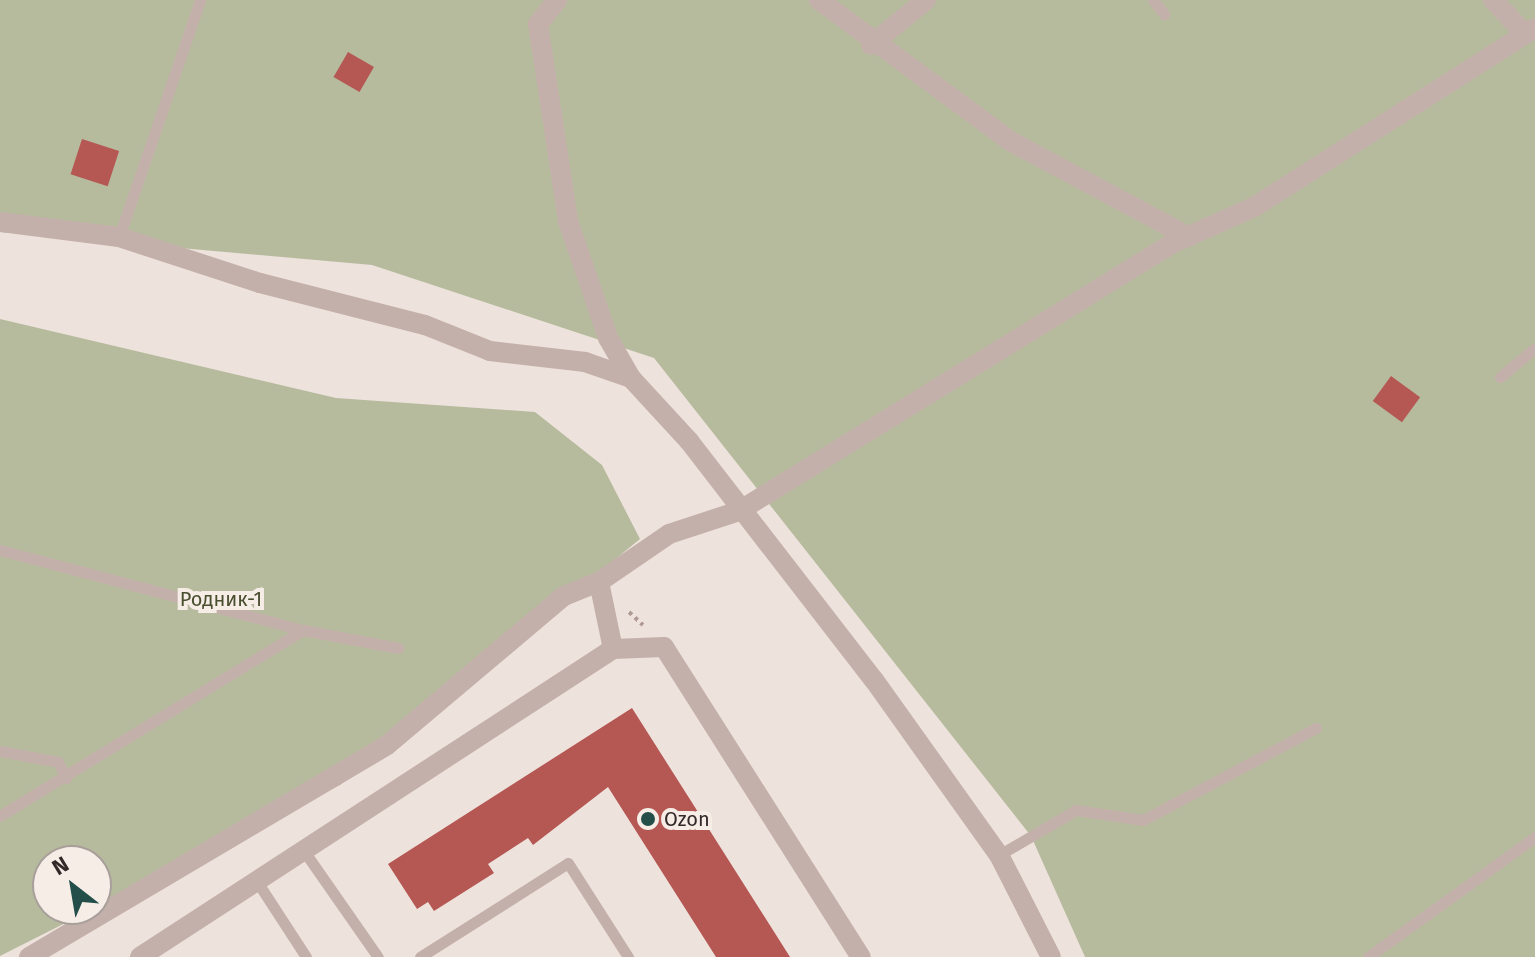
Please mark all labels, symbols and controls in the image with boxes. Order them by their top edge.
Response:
park label: Родник-1 [180,587,262,611]
place label: Ozon [664,807,710,831]
marker: Ozon [639,810,657,828]
north arrow [32,845,112,925]
text: N [47,850,74,881]

